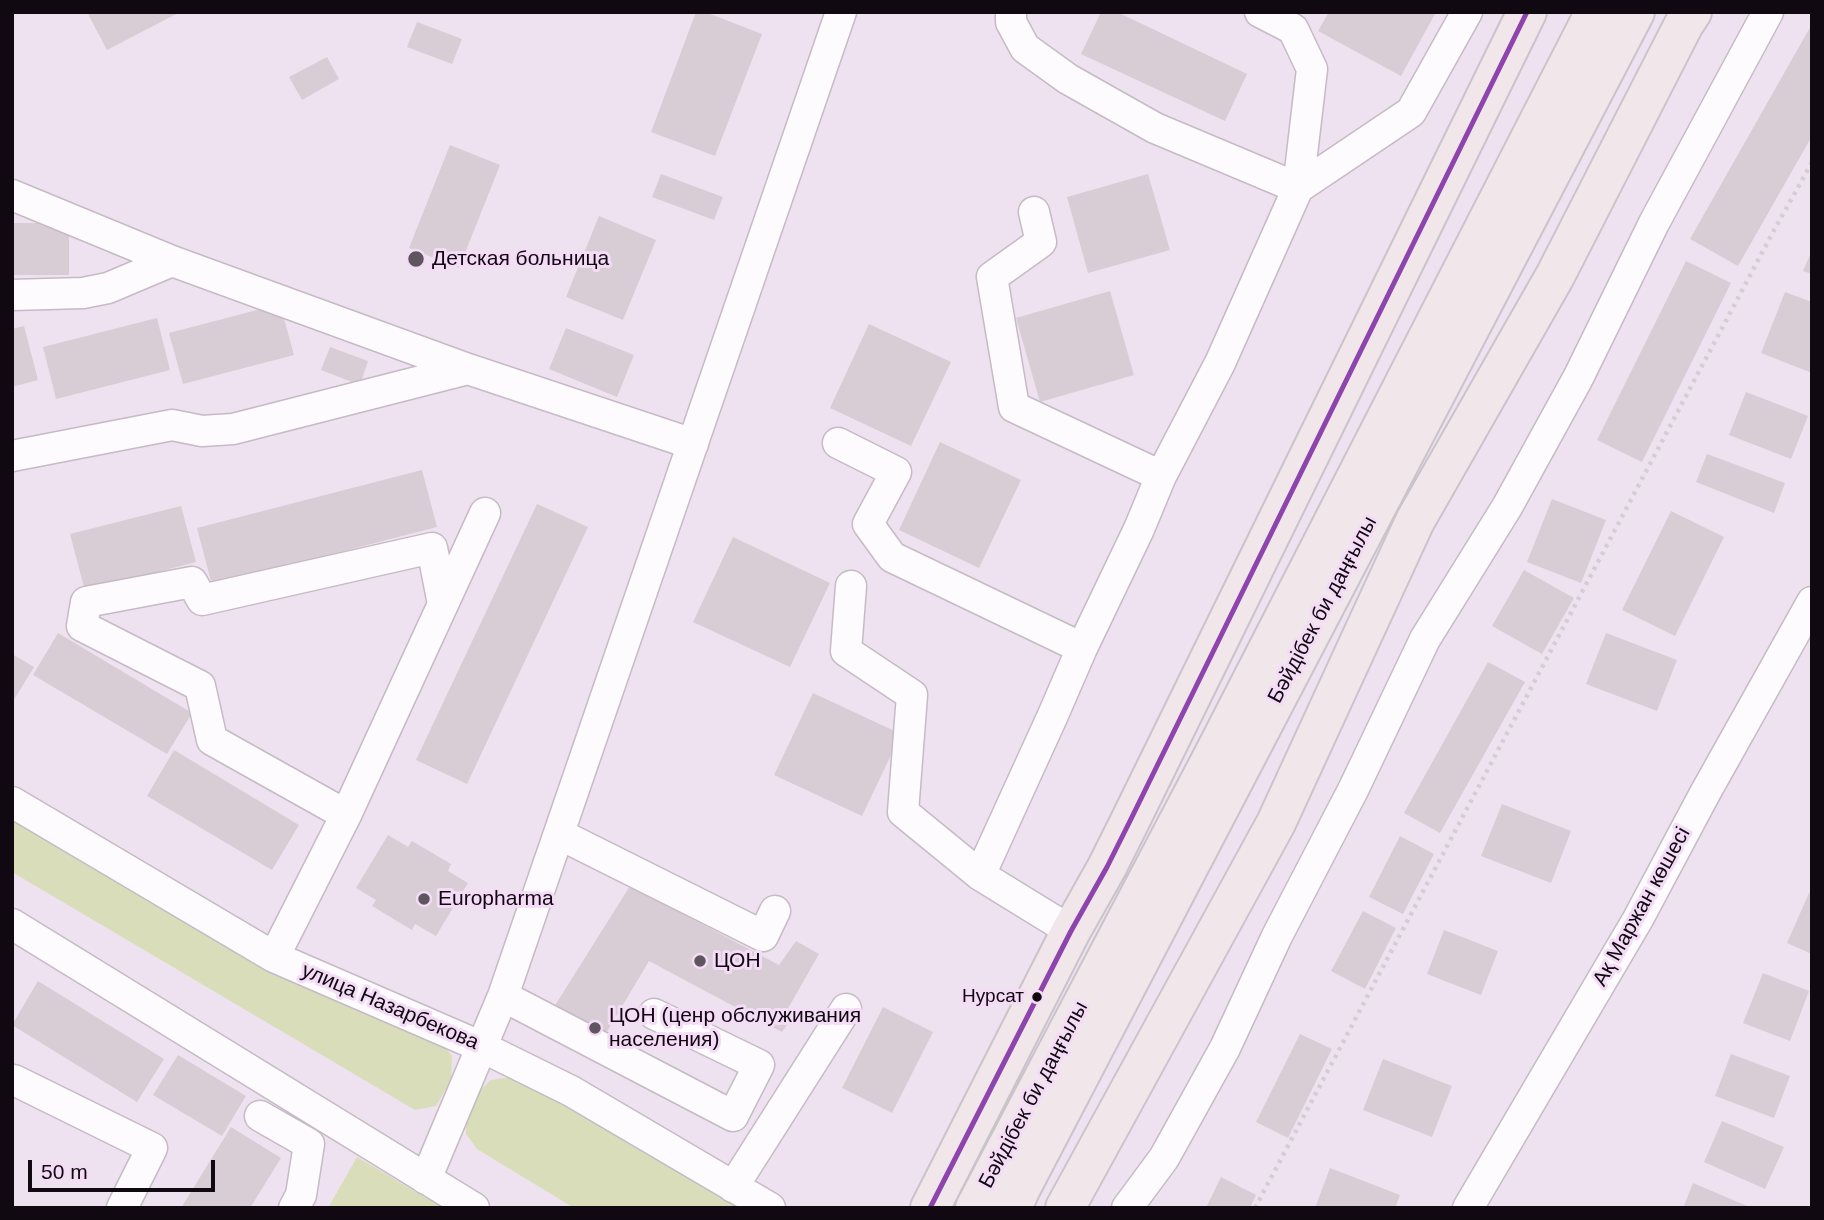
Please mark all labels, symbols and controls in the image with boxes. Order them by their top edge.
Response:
place label: Детская больница [432,246,609,272]
marker: Детская больница [406,249,426,269]
street label: Бәйдібек би даңғылы [1263,512,1383,708]
street label: Ақ Маржан көшесі [1588,823,1696,991]
place label: Europharma [438,886,554,912]
marker: Europharma [416,891,432,907]
place label: ЦОН [714,948,761,974]
marker: ЦОН [692,953,708,969]
street label: улица Назарбекова [297,958,483,1056]
place label: Нурсат [962,986,1024,1008]
marker: Нурсат [1030,990,1044,1004]
street label: Бәйдібек би даңғылы [974,997,1094,1193]
place label: ЦОН (ценр обслуживания населения) [609,1003,861,1053]
marker: ЦОН (ценр обслуживания населения) [587,1020,603,1036]
scale bar [32,1146,219,1190]
text: 50 m [41,1160,88,1183]

